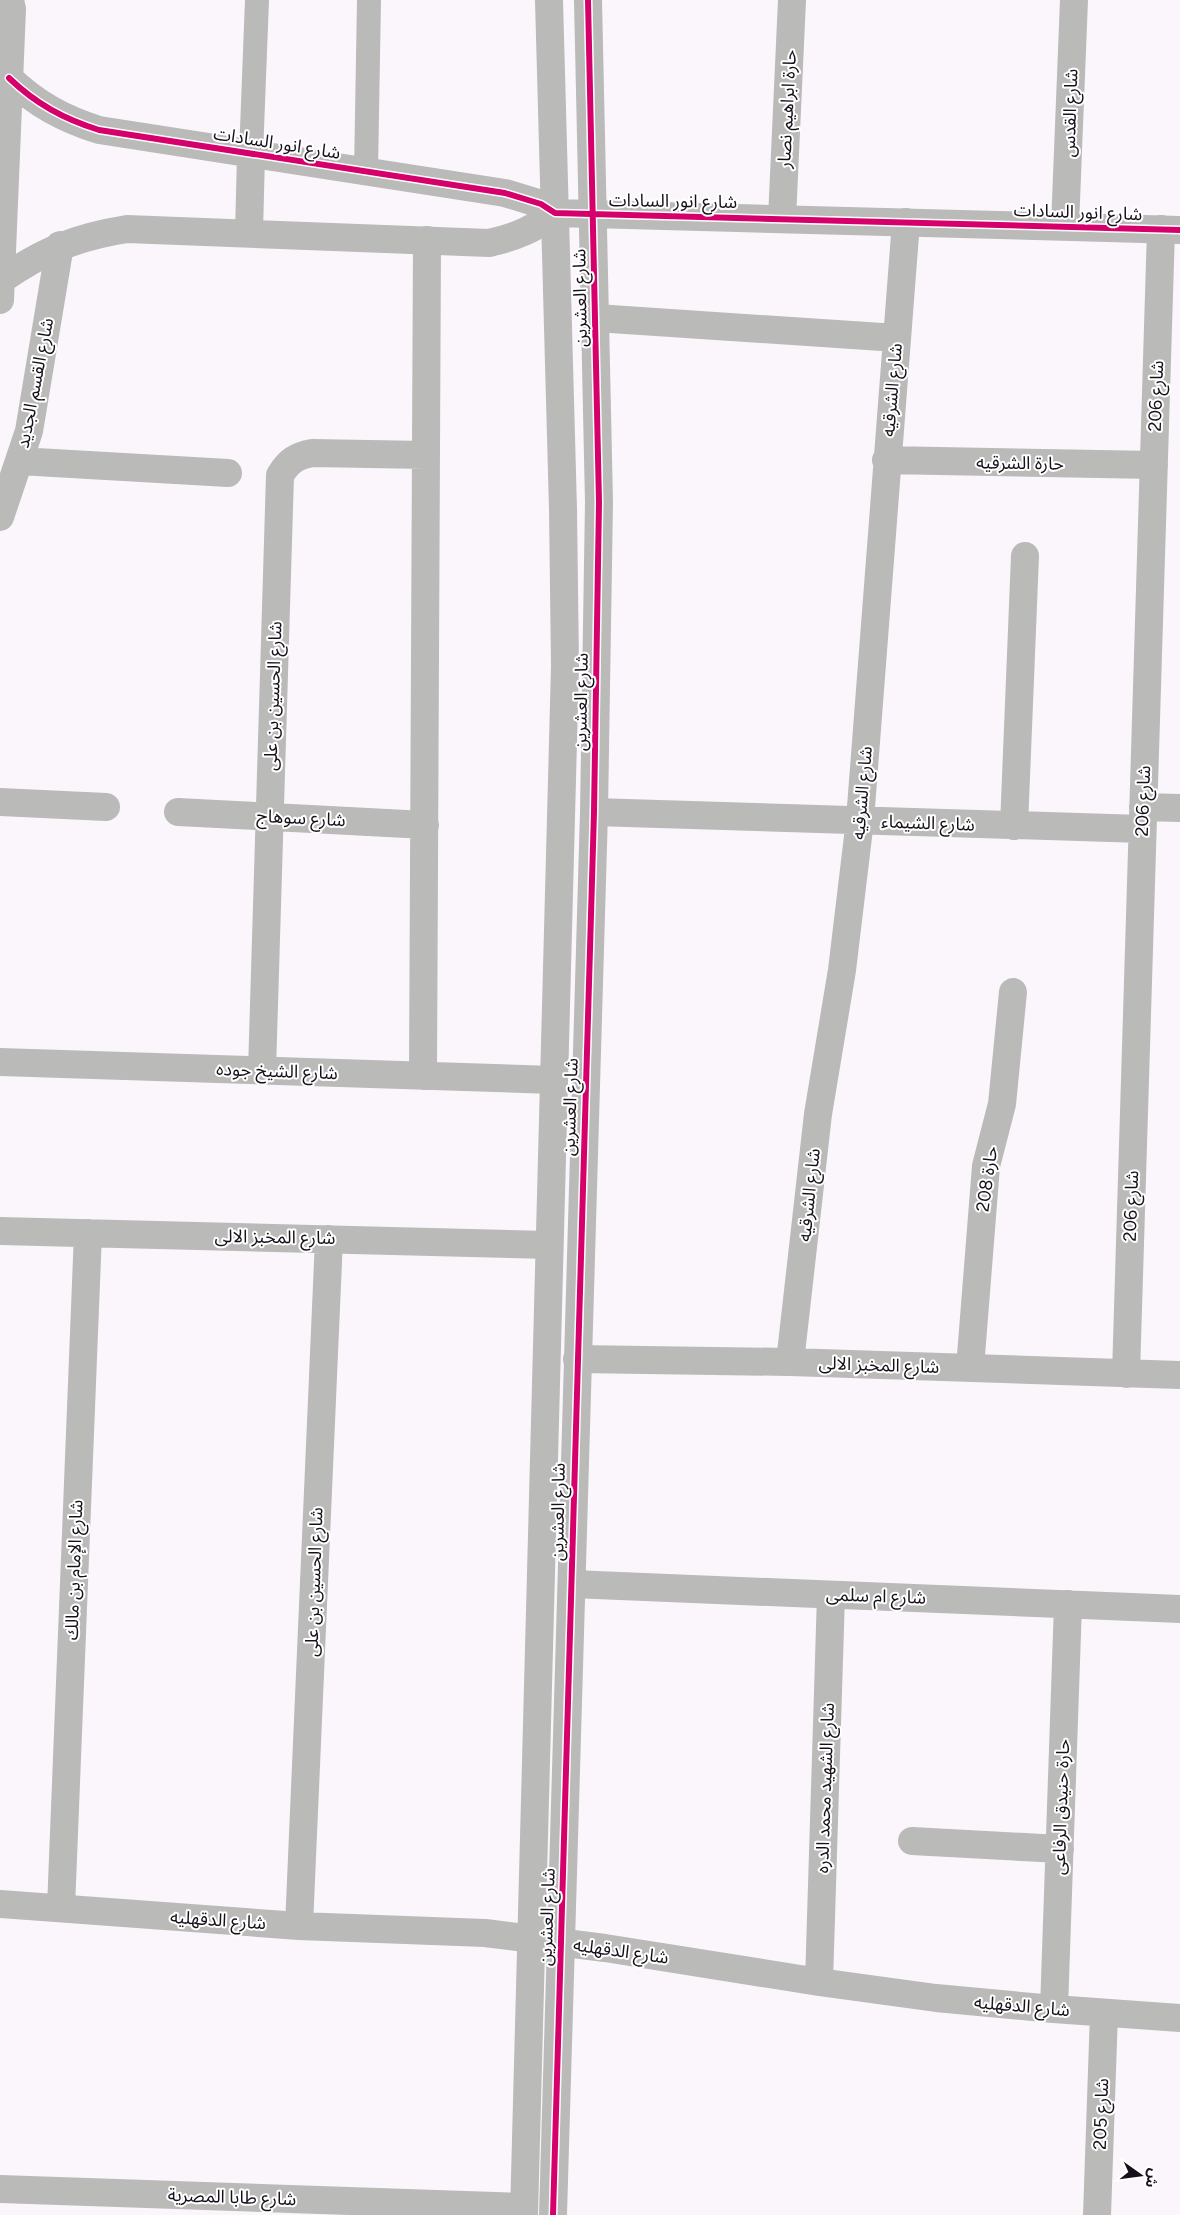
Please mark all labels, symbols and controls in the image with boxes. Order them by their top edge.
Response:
street label: حارة ابراهيم نصار [773,49,803,170]
street label: شارع القدس [1057,68,1086,158]
street label: شارع انور السادات [211,122,342,167]
street label: شارع انور السادات [609,189,737,216]
street label: شارع انور السادات [1013,199,1143,228]
street label: شارع العشرين [568,249,595,347]
street label: شارع القسم الجديد [12,316,61,451]
street label: شارع الشرقيه [877,342,910,438]
street label: شارع 206 [1144,360,1171,432]
street label: حارة الشرقيه [976,451,1064,475]
street label: شارع الحسين بن على [259,621,290,771]
street label: شارع العشرين [569,653,596,751]
street label: شارع الشرقيه [847,745,880,841]
street label: شارع 206 [1131,765,1158,837]
street label: شارع سوهاج [256,805,346,834]
street label: شارع الشيماء [881,810,975,839]
street label: شارع الشيخ جوده [216,1058,338,1087]
street label: شارع العشرين [557,1058,586,1157]
street label: حارة 208 [972,1145,1002,1213]
street label: شارع الشرقيه [793,1147,828,1243]
street label: شارع 206 [1119,1170,1146,1242]
street label: شارع المخبز الالى [214,1225,336,1252]
street label: شارع المخبز الالى [818,1352,940,1381]
street label: شارع العشرين [546,1463,573,1561]
street label: شارع الإمام بن مالك [61,1499,90,1641]
street label: شارع الحسين بن على [300,1507,331,1657]
street label: شارع ام سلمى [825,1583,926,1612]
street label: شارع الشهيد محمد الدره [811,1702,842,1874]
street label: حارة حنيدق الرفاعى [1048,1739,1074,1875]
street label: شارع العشرين [534,1868,563,1967]
street label: شارع الدقهليه [169,1906,267,1937]
street label: شارع الدقهليه [571,1933,670,1972]
street label: شارع الدقهليه [973,1991,1071,2024]
street label: شارع 205 [1089,2078,1116,2150]
north arrow [1115,2150,1165,2200]
text: ش [1142,2167,1163,2189]
street label: شارع طابا المصرية [167,2184,297,2213]

